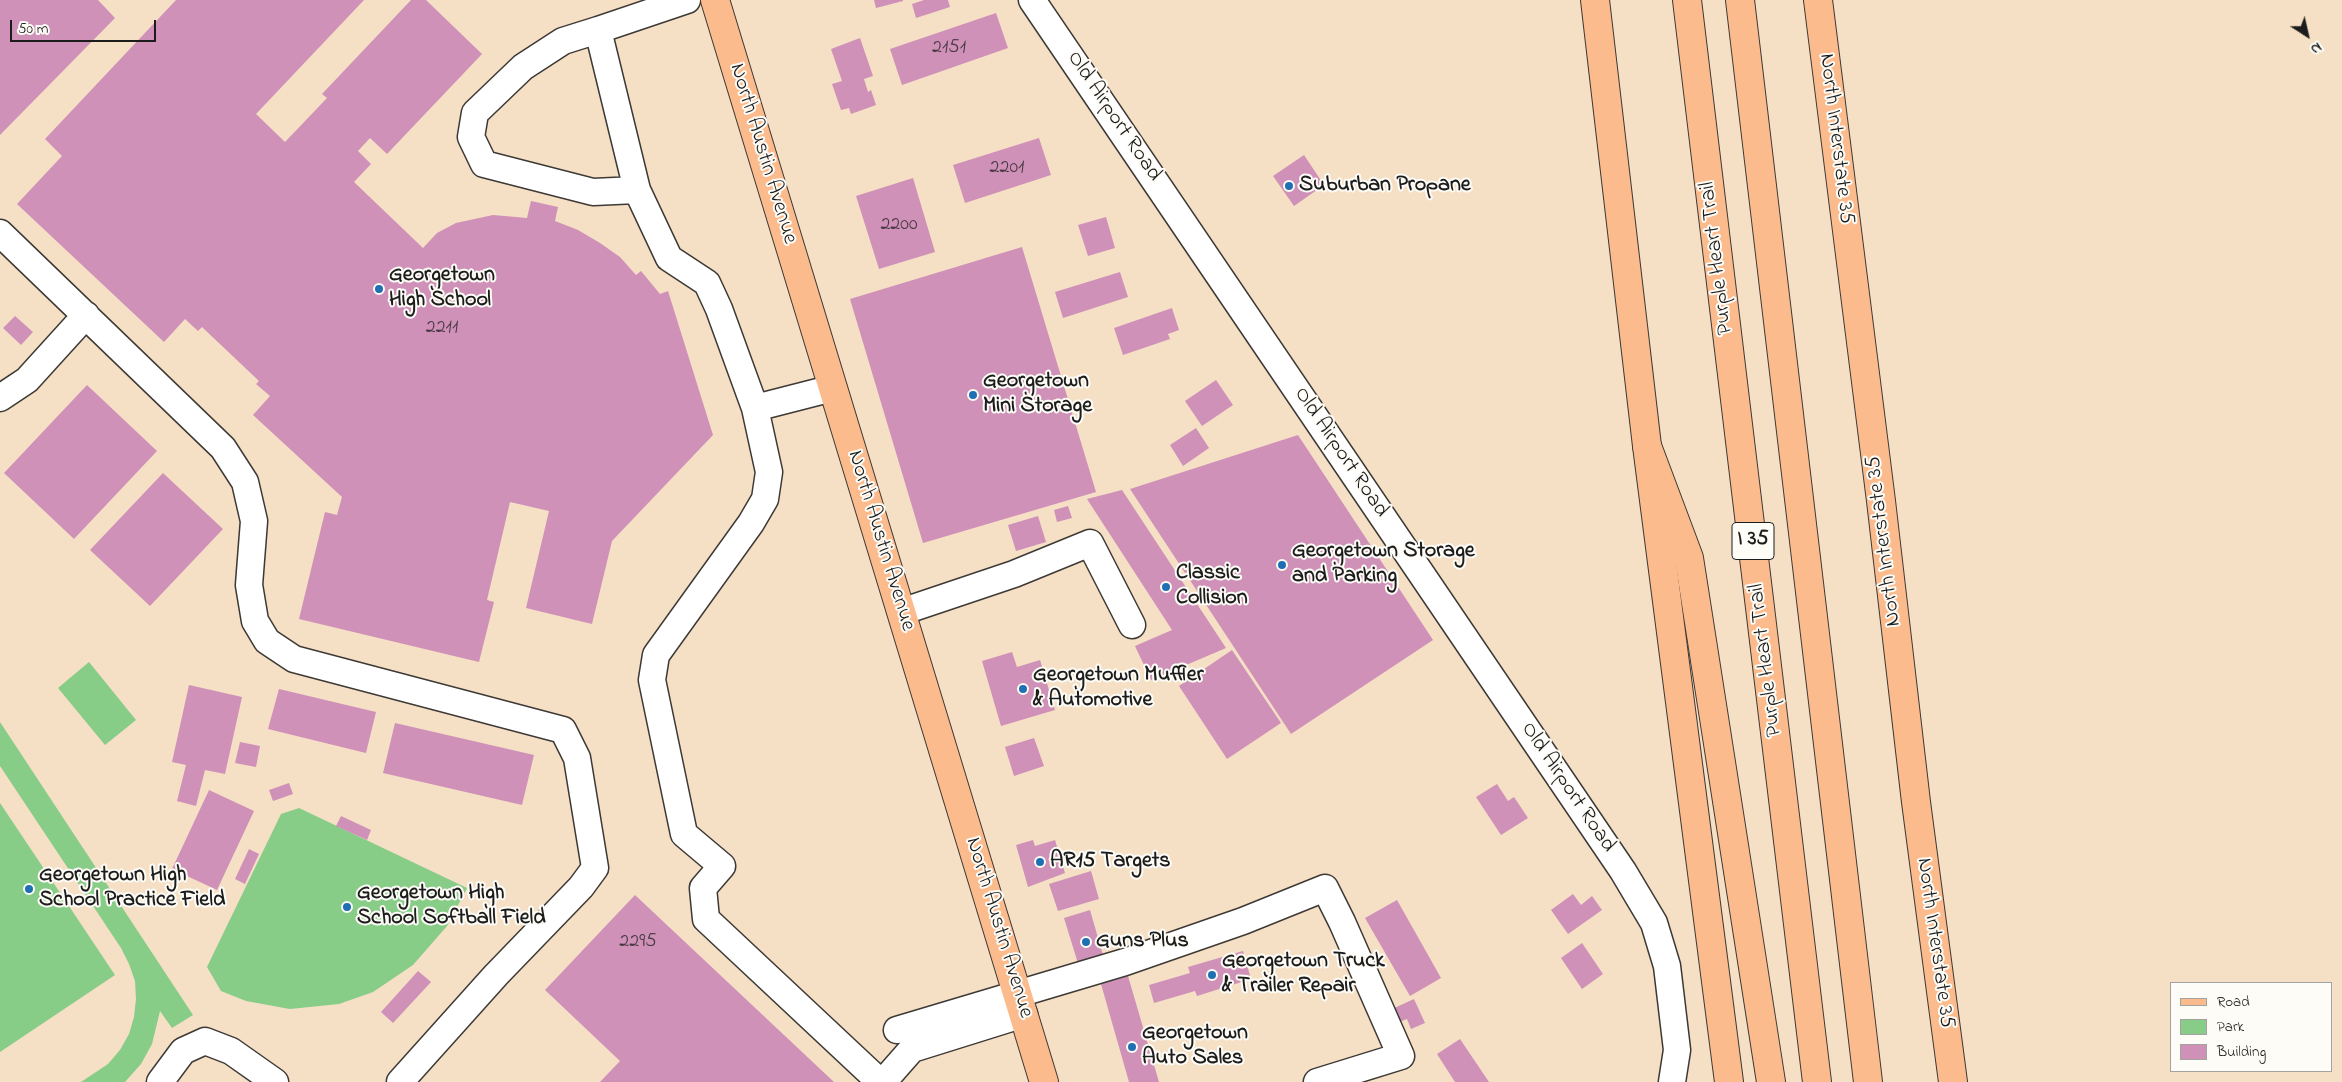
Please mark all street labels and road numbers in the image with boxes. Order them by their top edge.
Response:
street label: Old Airport Road [1060,47,1166,187]
street label: North Interstate 35 [1811,52,1859,226]
street label: North Austin Avenue [722,61,802,247]
street label: Purple Heart Trail [1695,180,1741,336]
street label: Old Airport Road [1287,383,1393,523]
street label: North Austin Avenue [840,448,920,634]
street label: North Interstate 35 [1861,454,1909,628]
road number: I 35 [1732,522,1774,560]
street label: Purple Heart Trail [1744,582,1790,738]
street label: Old Airport Road [1514,718,1620,858]
street label: North Austin Avenue [958,835,1038,1021]
street label: North Interstate 35 [1909,856,1959,1030]

